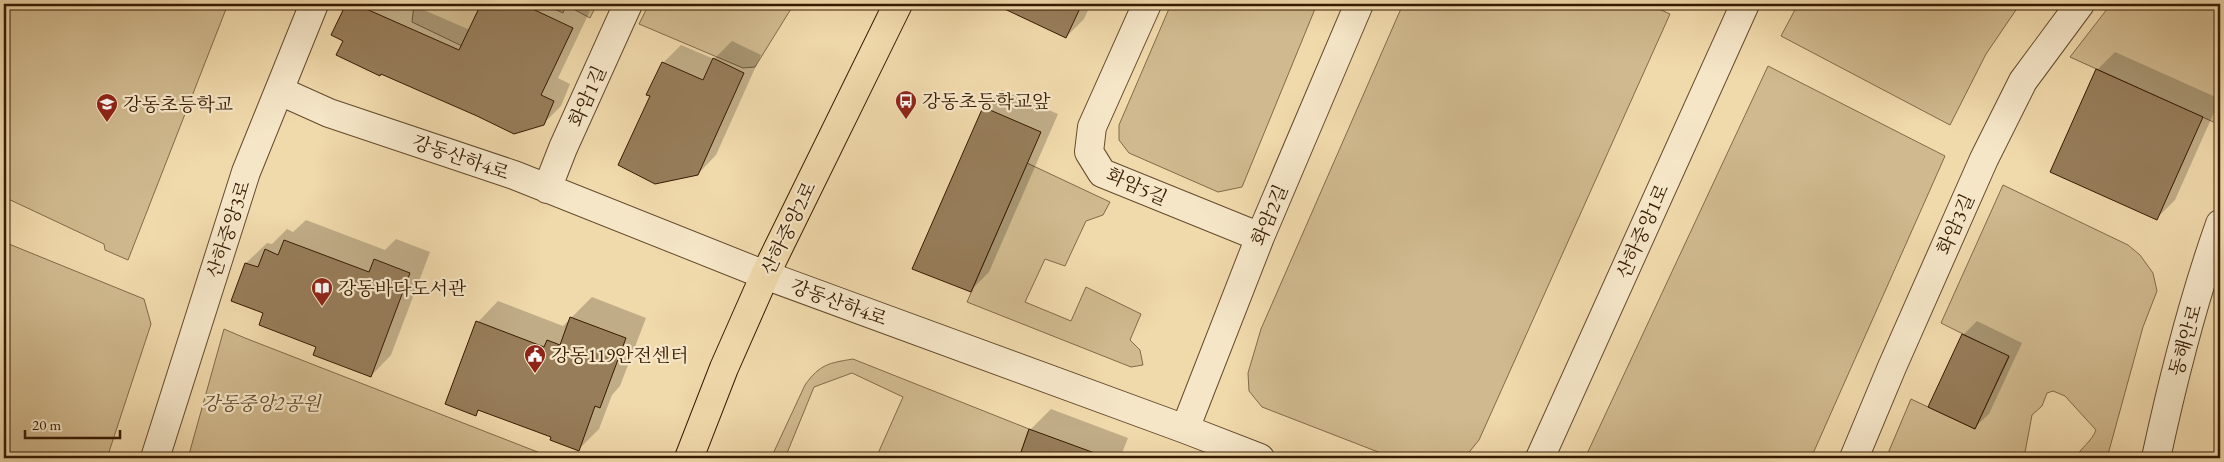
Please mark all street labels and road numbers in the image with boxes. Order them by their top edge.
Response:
street label: 화암1길 [563,62,612,131]
street label: 강동산하4로 [409,129,513,186]
street label: 화암5길 [1102,162,1171,211]
street label: 산하중앙3로 [201,177,256,281]
street label: 산하중앙2로 [755,177,822,279]
street label: 산하중앙1로 [1611,180,1674,282]
street label: 화암2길 [1245,181,1294,250]
street label: 화암3길 [1931,190,1980,259]
street label: 강동산하4로 [787,273,891,331]
street label: 동해안로 [2163,301,2208,379]

